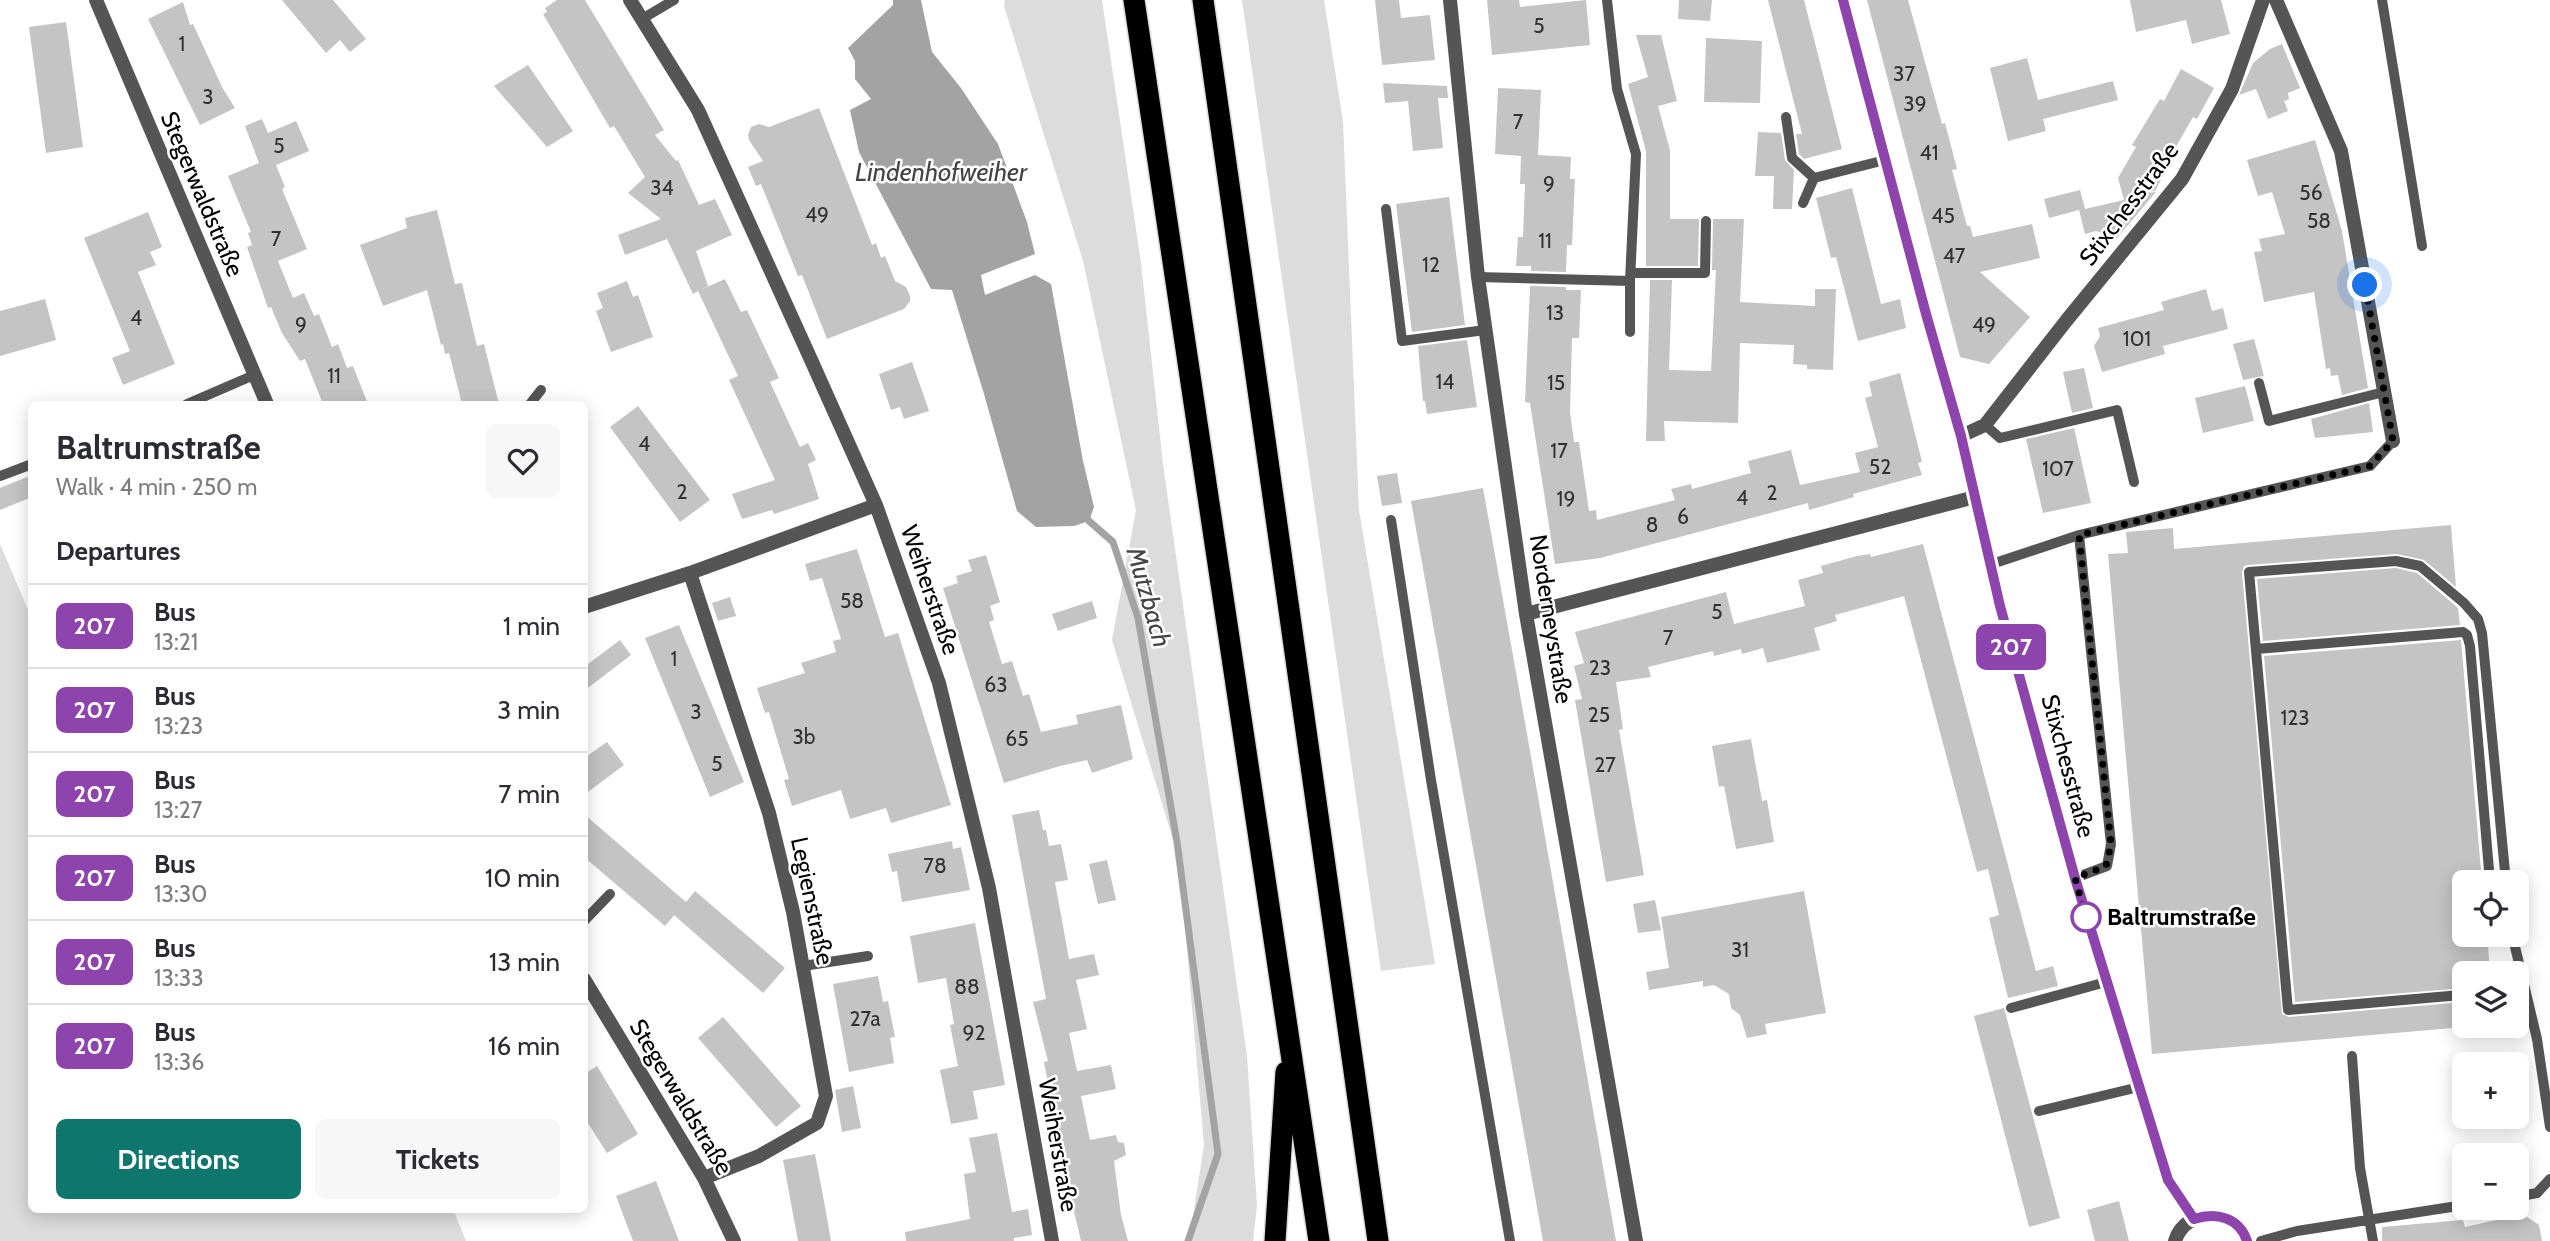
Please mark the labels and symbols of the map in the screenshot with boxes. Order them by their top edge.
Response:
house number: 5 [1533,13,1545,38]
house number: 1 [179,31,185,56]
house number: 37 [1893,61,1915,86]
house number: 3 [202,84,214,109]
house number: 39 [1903,91,1927,116]
street label: Stegerwaldstraße [155,107,250,281]
house number: 7 [1513,109,1524,134]
house number: 5 [273,133,285,158]
street label: Stixchesstraße [2073,136,2184,271]
house number: 41 [1920,140,1938,165]
water label: Lindenhofweiher [855,156,1028,188]
house number: 9 [1543,171,1555,196]
house number: 34 [650,175,674,200]
house number: 56 [2299,180,2323,205]
house number: 49 [805,202,829,227]
house number: 45 [1931,203,1955,228]
house number: 58 [2307,208,2331,233]
house number: 7 [271,226,282,251]
house number: 11 [1538,228,1552,253]
house number: 47 [1943,243,1966,268]
house number: 12 [1422,252,1440,277]
your location [2347,267,2382,302]
house number: 13 [1546,300,1564,325]
house number: 4 [130,305,142,330]
house number: 9 [295,312,307,337]
house number: 49 [1972,312,1996,337]
house number: 101 [2123,326,2151,351]
house number: 11 [327,363,341,388]
house number: 14 [1436,369,1454,394]
house number: 15 [1547,370,1565,395]
house number: 4 [638,431,650,456]
house number: 17 [1550,438,1568,463]
house number: 52 [1869,454,1891,479]
house number: 107 [2042,456,2074,481]
house number: 2 [676,479,688,504]
house number: 2 [1766,480,1778,505]
house number: 4 [1736,485,1748,510]
house number: 19 [1557,486,1575,511]
house number: 6 [1677,504,1689,529]
house number: 8 [1646,512,1658,537]
street label: Weiherstraße [895,521,966,658]
street label: Norderneystraße [1524,532,1579,706]
water label: Mutzbach [1119,542,1179,651]
house number: 58 [840,588,864,613]
house number: 5 [1711,599,1723,624]
line badge: 207 [1971,624,2051,670]
house number: 7 [1663,625,1674,650]
house number: 1 [671,646,677,671]
house number: 23 [1589,655,1611,680]
house number: 63 [984,672,1008,697]
street label: Stixchesstraße [2035,691,2101,841]
house number: 3 [690,699,702,724]
house number: 25 [1588,702,1610,727]
house number: 123 [2280,705,2310,730]
house number: 3b [792,724,816,749]
house number: 65 [1005,726,1029,751]
house number: 5 [711,751,723,776]
house number: 27 [1594,752,1616,777]
street label: Legienstraße [785,834,840,968]
house number: 78 [923,853,947,878]
marker: Baltrumstraße [2071,902,2101,932]
place label: Baltrumstraße [2107,902,2256,931]
house number: 31 [1731,937,1749,962]
house number: 88 [954,974,980,999]
house number: 27a [850,1006,880,1031]
street label: Stegerwaldstraße [624,1014,739,1180]
house number: 92 [963,1020,985,1045]
street label: Weiherstraße [1032,1076,1084,1214]

